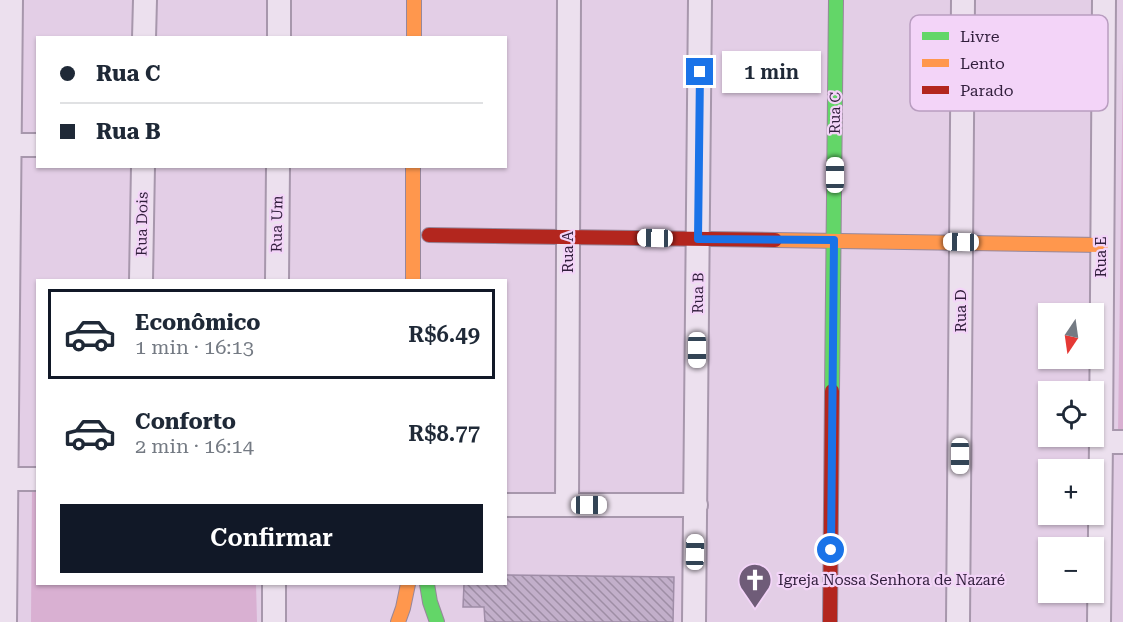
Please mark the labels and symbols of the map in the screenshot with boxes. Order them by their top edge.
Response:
legend [910,15,1108,111]
text: Livre [960,27,1000,46]
callout: 1 min [721,51,820,93]
text: Lento [960,54,1005,73]
route end [686,58,713,85]
text: Parado [960,81,1014,100]
street label: Rua C [826,92,844,134]
car [826,157,844,193]
street label: Rua Dois [132,192,152,256]
street label: Rua Um [268,195,286,253]
car [637,229,673,247]
street label: Rua A [559,231,577,273]
car [943,233,979,251]
street label: Rua E [1092,236,1110,278]
street label: Rua B [689,272,707,314]
street label: Rua D [952,289,970,333]
north arrow [1038,303,1104,369]
car [688,332,706,368]
car [951,438,969,474]
car [571,496,607,514]
car [686,534,704,570]
route start [817,536,844,563]
church icon: Igreja Nossa Senhora de Nazaré [737,562,773,609]
place label: Igreja Nossa Senhora de Nazaré [778,571,1005,589]

